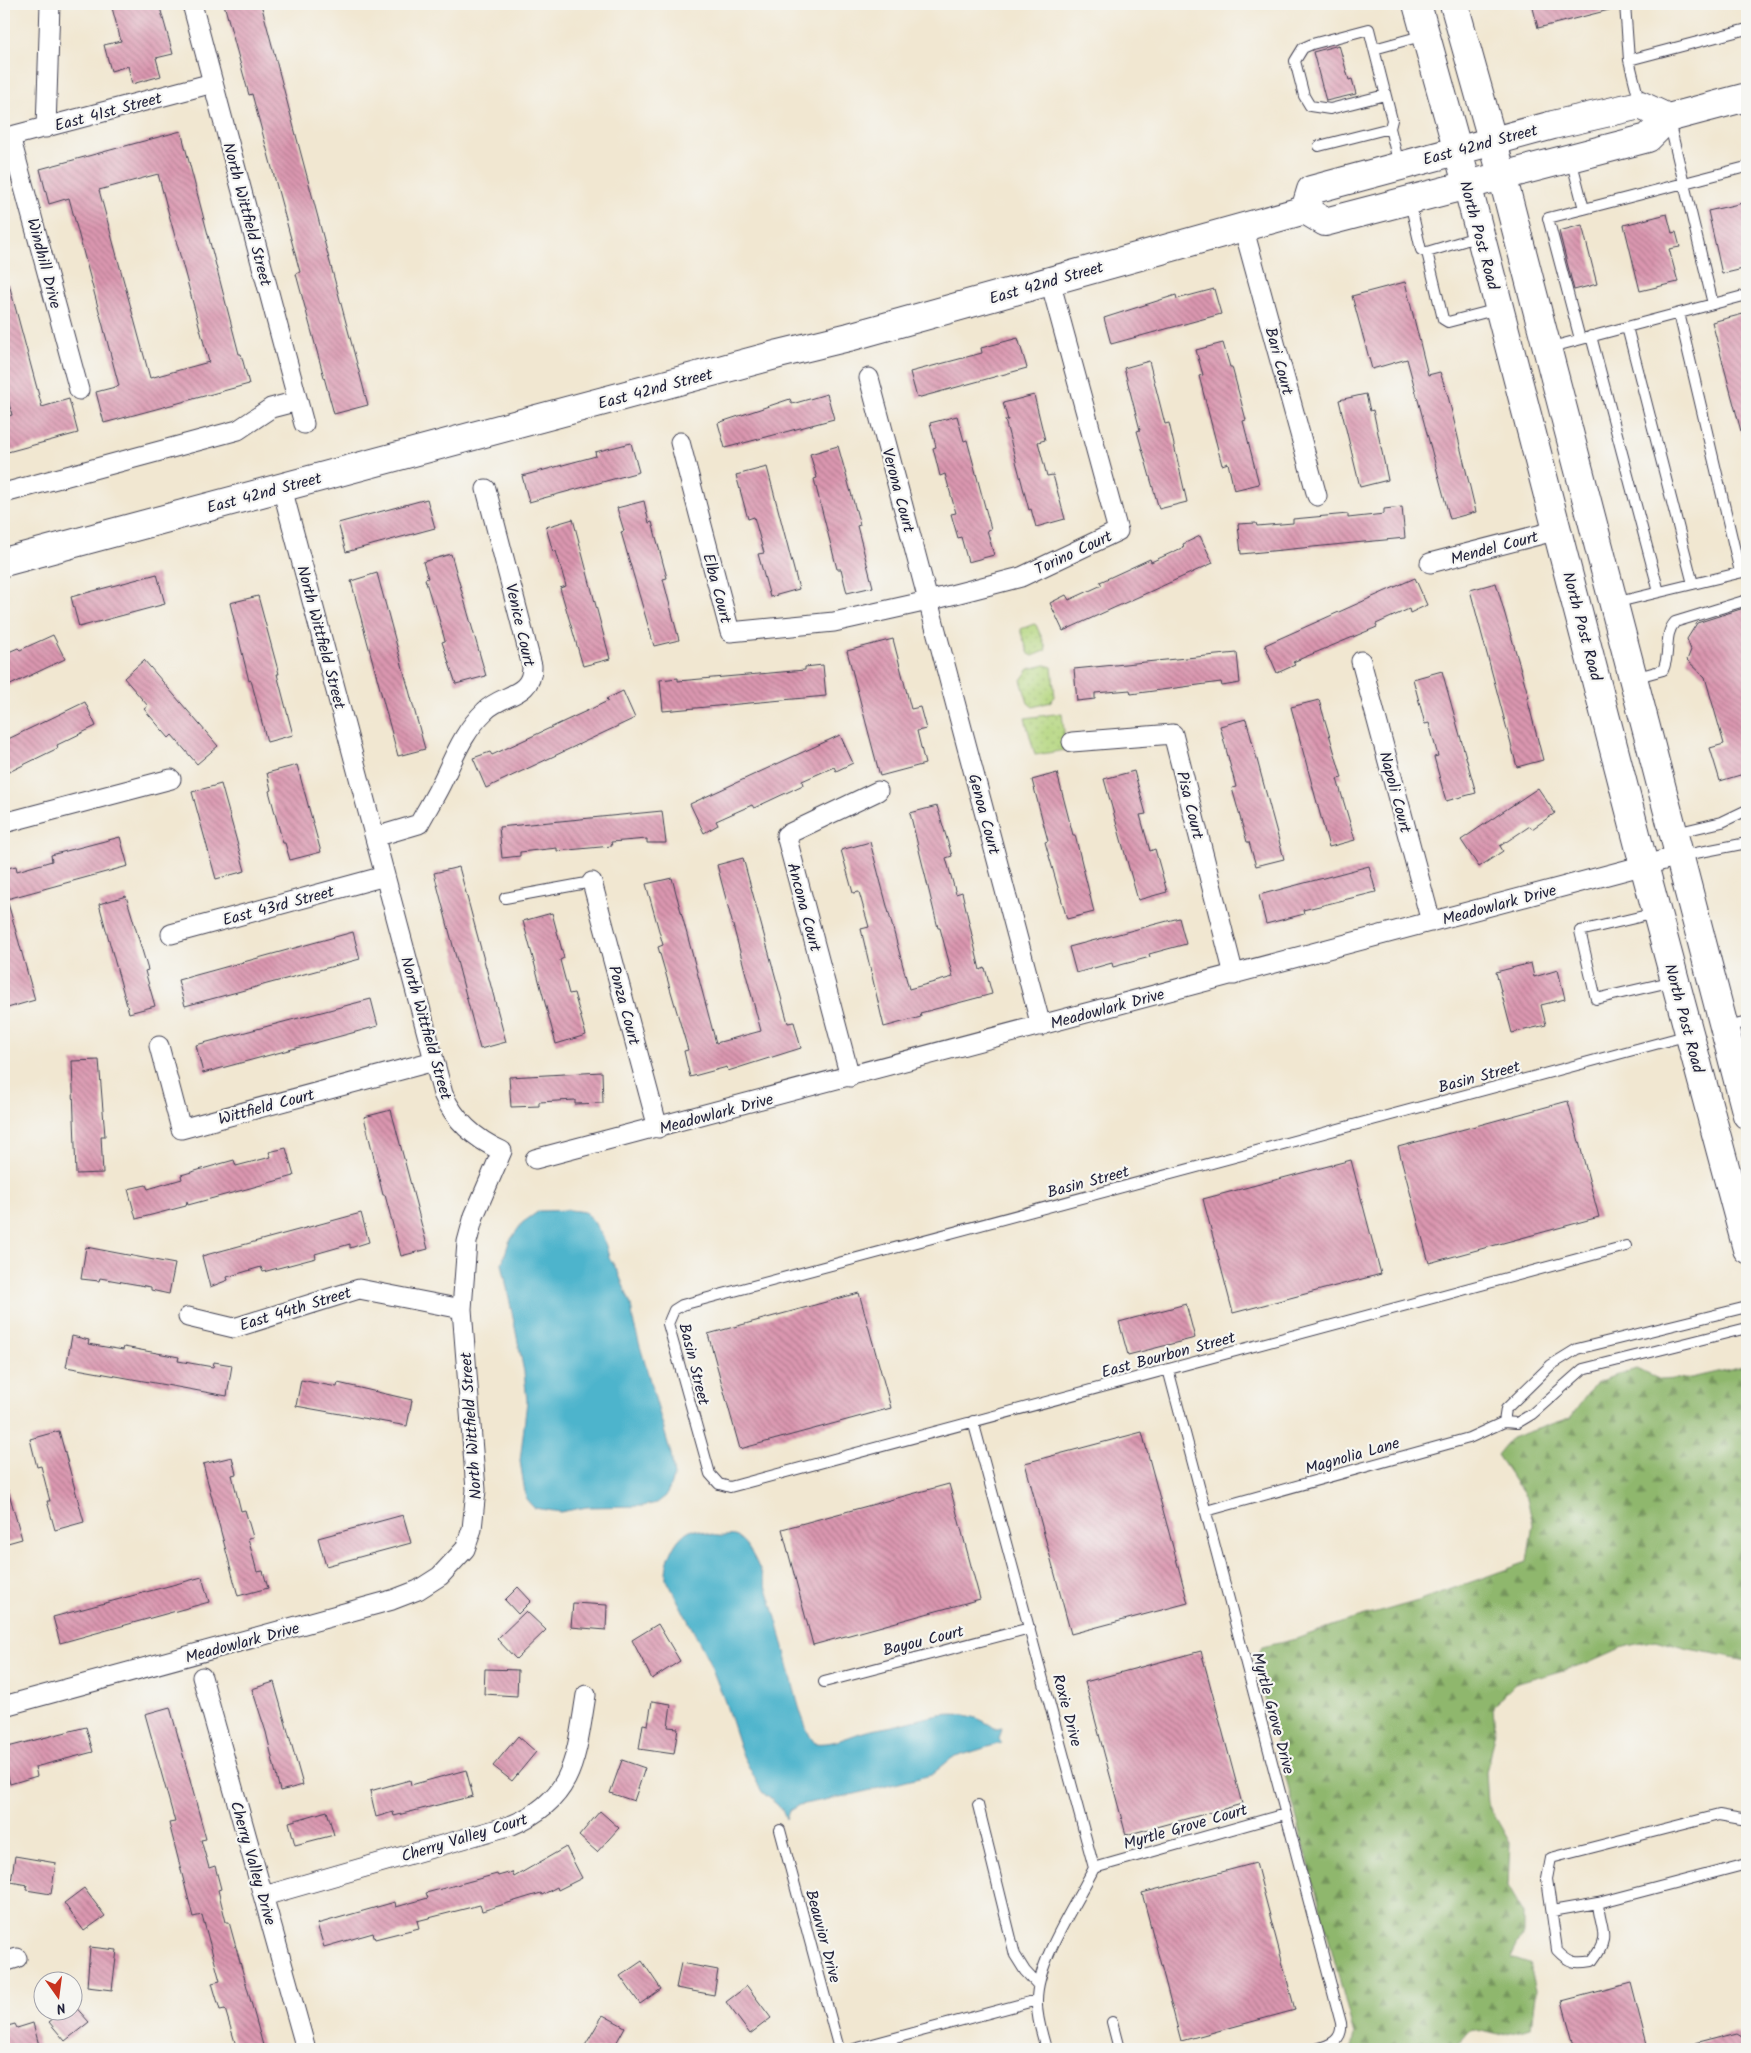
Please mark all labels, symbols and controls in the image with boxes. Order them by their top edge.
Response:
street label: East 41st Street [52,86,166,139]
street label: East 42nd Street [1420,118,1541,173]
street label: North Wittfield Street [215,140,278,290]
street label: North Post Road [1452,178,1505,294]
street label: Windhill Drive [19,215,68,311]
street label: East 42nd Street [986,255,1107,312]
street label: Bari Court [1258,325,1300,399]
street label: East 42nd Street [595,362,716,417]
street label: Verona Court [874,445,921,536]
street label: East 42nd Street [204,466,325,521]
street label: Torino Court [1031,524,1117,582]
street label: Mendel Court [1448,525,1542,572]
street label: Elba Court [695,551,738,627]
street label: North Wittfield Street [289,563,352,713]
street label: North Post Road [1555,569,1608,685]
street label: Venice Court [498,581,541,670]
street label: Napoli Court [1372,749,1418,837]
street label: Pisa Court [1169,769,1210,843]
street label: Genoa Court [961,771,1007,858]
street label: Ancona Court [780,860,828,955]
street label: Meadowlark Drive [1439,878,1559,933]
street label: East 43rd Street [220,879,338,933]
street label: North Wittfield Street [393,954,458,1104]
street label: North Post Road [1657,961,1710,1077]
street label: Ponza Court [601,963,646,1049]
street label: Meadowlark Drive [1047,982,1167,1037]
street label: Basin Street [1436,1054,1524,1100]
street label: Wittfield Court [215,1082,318,1132]
street label: Meadowlark Drive [656,1087,776,1142]
street label: Basin Street [1045,1159,1133,1205]
street label: East 44th Street [236,1280,355,1338]
street label: Basin Street [671,1321,716,1409]
street label: East Bourbon Street [1099,1325,1239,1385]
street label: North Wittfield Street [454,1350,489,1500]
street label: Magnolia Lane [1302,1431,1403,1482]
street label: Meadowlark Drive [182,1616,302,1671]
street label: Bayou Court [880,1619,967,1664]
street label: Myrtle Grove Drive [1244,1650,1301,1777]
street label: Roxie Drive [1045,1671,1088,1749]
street label: Cherry Valley Drive [223,1798,282,1928]
street label: Myrtle Grove Court [1121,1798,1251,1857]
street label: Cherry Valley Court [398,1807,531,1870]
street label: Beauvior Drive [798,1887,847,1986]
north arrow [32,1970,82,2020]
text: N [54,1996,68,2019]

